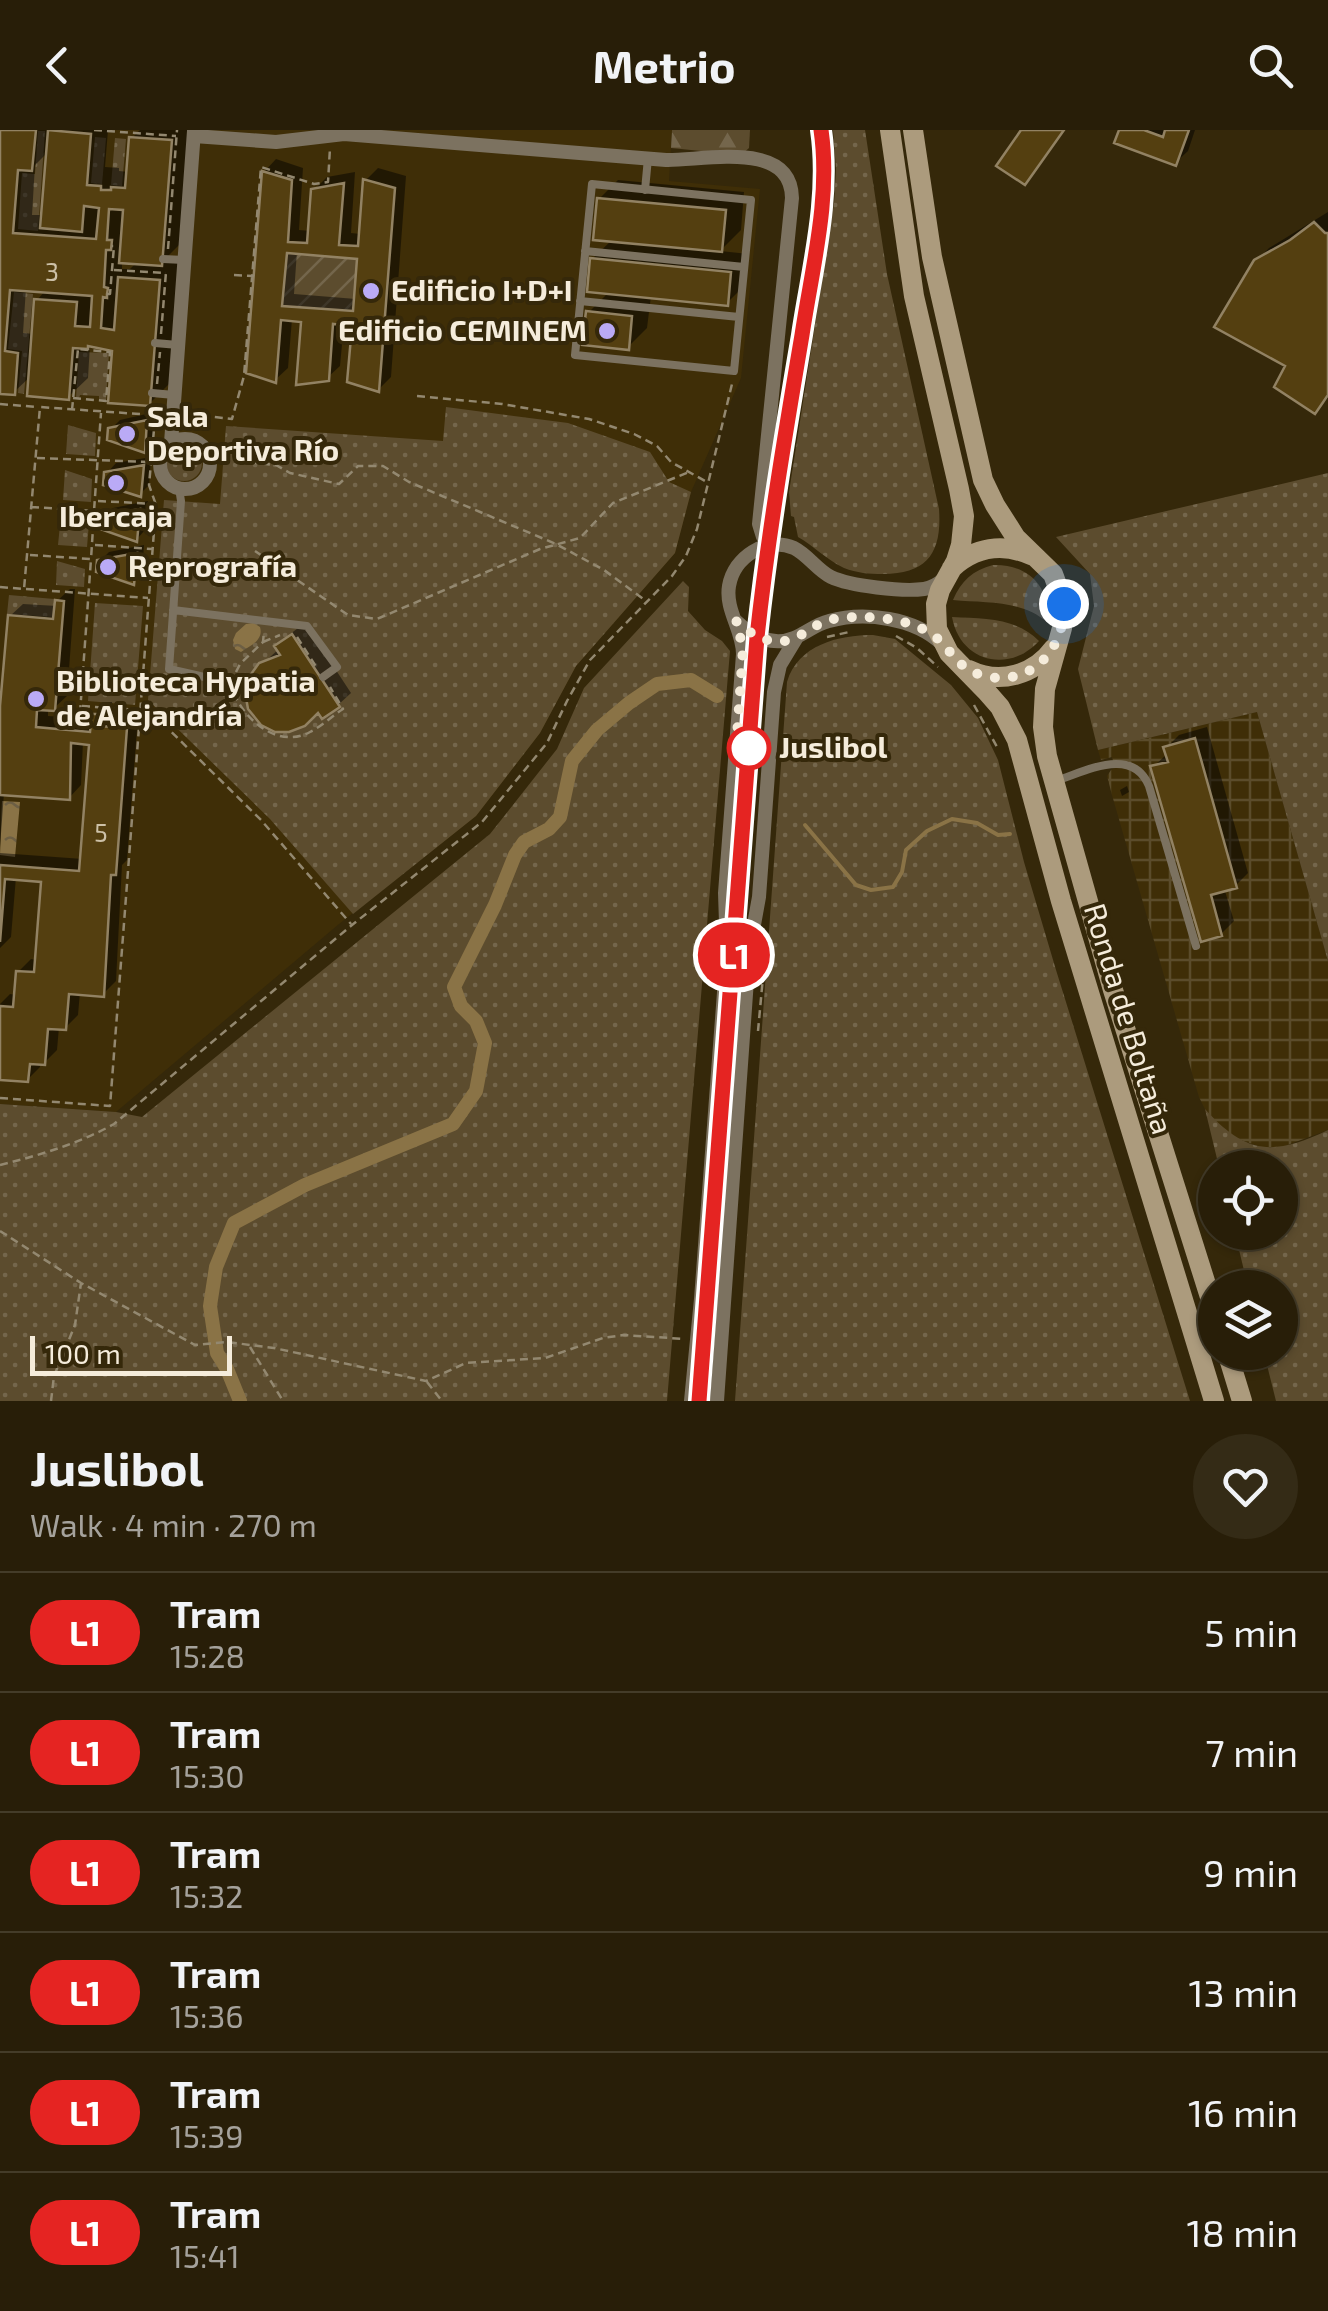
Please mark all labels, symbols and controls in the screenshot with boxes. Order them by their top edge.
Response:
icon: back [30,38,85,93]
text: Metrio [592,38,736,92]
icon: search [1243,38,1298,93]
house number: 3 [45,256,59,286]
place label: Edificio I+D+I [391,271,573,307]
marker: Edificio I+D+I [360,280,382,302]
place label: Edificio CEMINEM [338,311,587,347]
marker: Edificio CEMINEM [596,320,618,342]
place label: Sala Deportiva Río [147,397,339,467]
marker: Sala Deportiva Río [116,423,138,445]
marker: Ibercaja [105,472,127,494]
place label: Ibercaja [59,497,173,533]
place label: Reprografía [128,547,297,583]
marker: Reprografía [97,556,119,578]
your location [1039,579,1089,629]
place label: Biblioteca Hypatia de Alejandría [56,662,316,732]
marker: Biblioteca Hypatia de Alejandría [25,688,47,710]
marker: Juslibol [728,727,770,769]
place label: Juslibol [779,728,888,764]
house number: 5 [94,817,108,847]
street label: Ronda de Boltaña [1078,899,1182,1138]
line badge: L1 [689,922,779,988]
text: L1 [718,934,750,976]
map controls [1198,1150,1298,1370]
button: locate [1198,1150,1298,1250]
button: layers [1198,1270,1298,1370]
scale bar [30,1331,232,1376]
text: 100 m [45,1336,121,1370]
button: heart [1193,1434,1298,1539]
text: Juslibol [30,1438,203,1496]
text: Walk · 4 min · 270 m [30,1505,317,1543]
text: Tram [170,1590,261,1636]
text: 5 min [1204,1609,1298,1655]
text: L1 [69,1611,101,1653]
text: 15:28 [170,1636,245,1674]
text: Tram [170,1710,261,1756]
text: 7 min [1205,1729,1298,1775]
text: L1 [69,1731,101,1773]
text: 15:30 [170,1756,245,1794]
text: Tram [170,1830,261,1876]
text: 9 min [1203,1849,1298,1895]
text: L1 [69,1851,101,1893]
text: 15:32 [170,1876,243,1914]
text: Tram [170,1950,261,1996]
text: 13 min [1188,1969,1298,2015]
text: L1 [69,1971,101,2013]
text: 15:36 [170,1996,244,2034]
text: Tram [170,2070,261,2116]
text: 16 min [1188,2089,1298,2135]
text: L1 [69,2091,101,2133]
text: 15:39 [170,2116,244,2154]
text: Tram [170,2190,261,2236]
text: 18 min [1187,2209,1298,2255]
text: L1 [69,2211,101,2253]
text: 15:41 [170,2236,240,2274]

